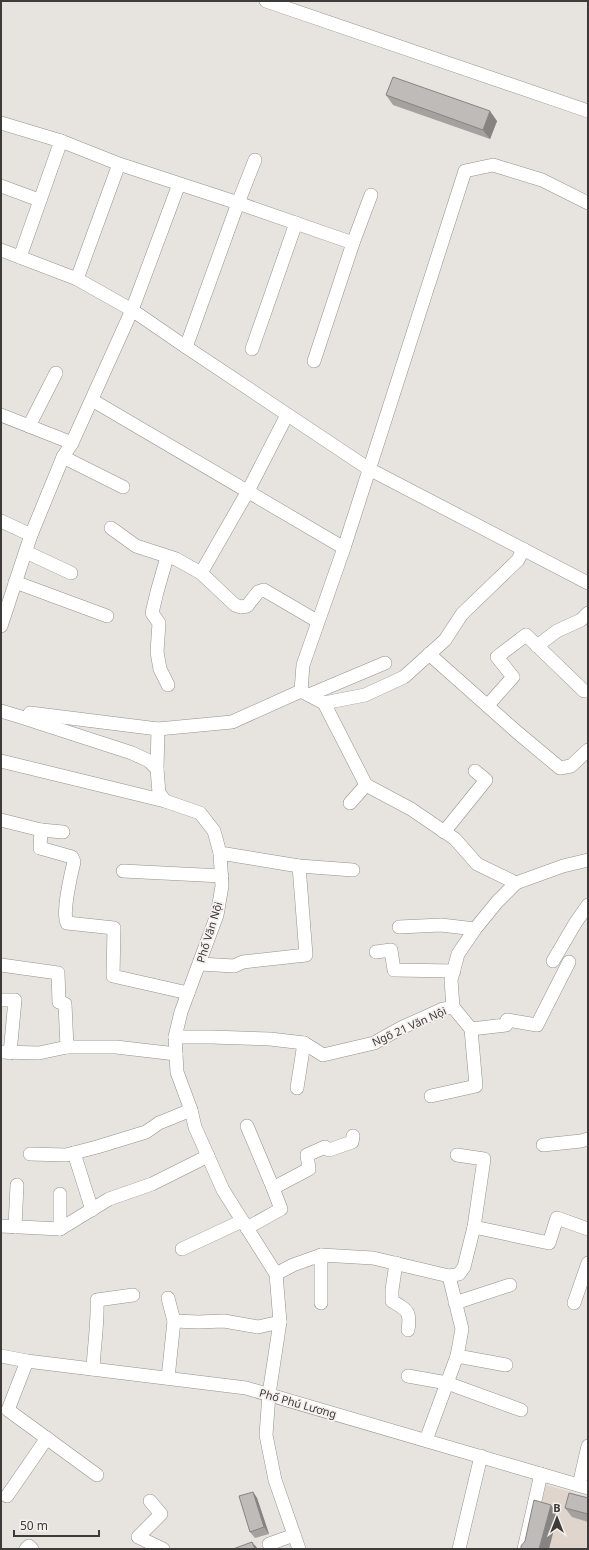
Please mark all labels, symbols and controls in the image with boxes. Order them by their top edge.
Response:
street label: Phố Văn Nội [193,900,225,964]
street label: Ngõ 21 Văn Nội [369,1003,449,1049]
street label: Phố Phú Lương [258,1385,338,1421]
north arrow [537,1498,577,1538]
text: B [553,1500,561,1515]
scale bar [14,1512,99,1538]
text: 50 m [20,1517,48,1534]

